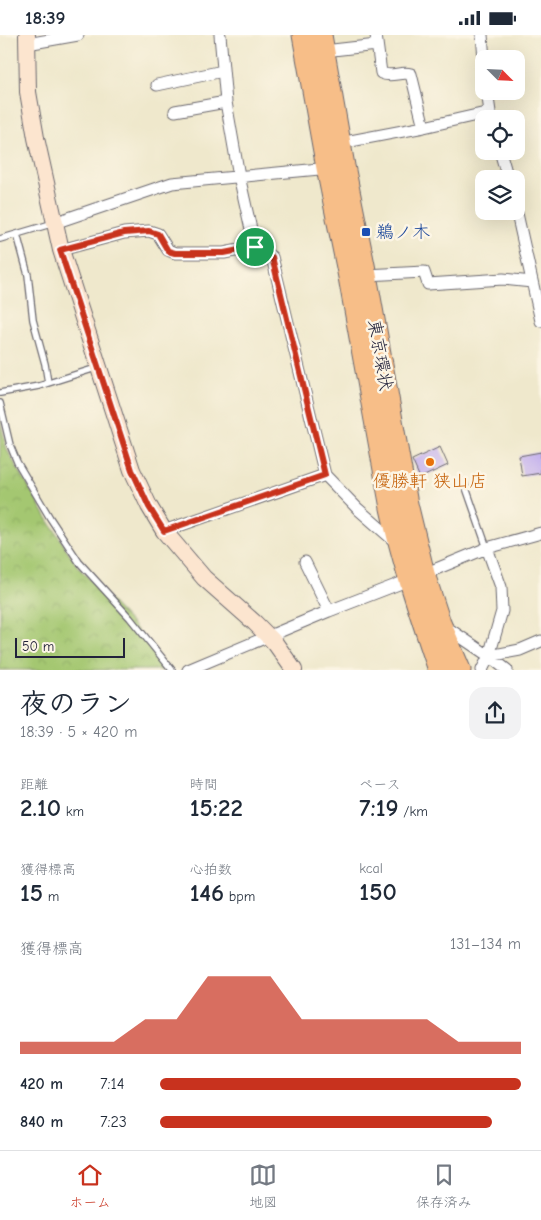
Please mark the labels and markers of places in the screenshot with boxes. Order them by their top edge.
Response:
place label: 鵜ノ木 [376,222,430,243]
pin [234,226,276,268]
marker: 鵜ノ木 [360,226,372,238]
marker: 優勝軒 狭山店 [424,456,436,468]
place label: 優勝軒 狭山店 [373,471,487,492]

